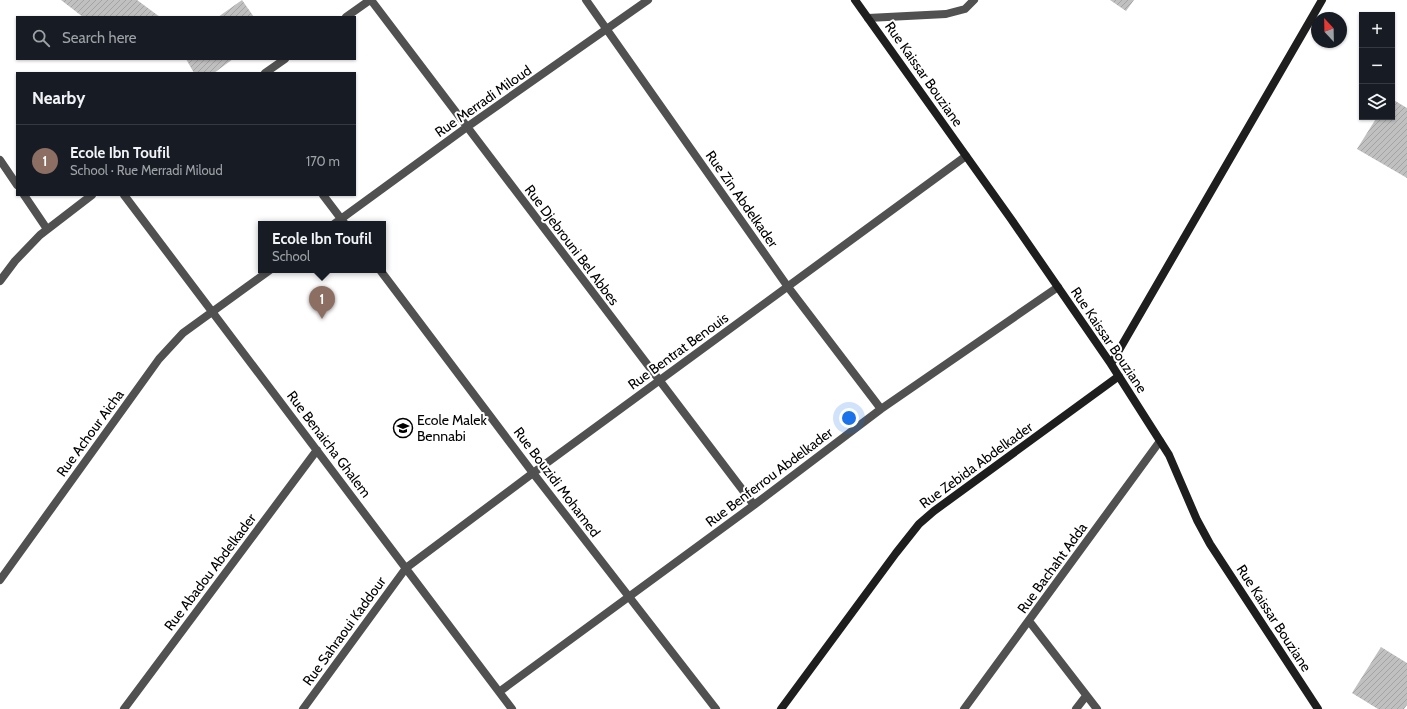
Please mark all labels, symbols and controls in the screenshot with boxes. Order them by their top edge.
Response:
north arrow [1311,12,1347,48]
map controls [1359,12,1395,120]
button: + [1359,12,1395,48]
search box [16,16,356,60]
street label: Rue Kaissar Bouziane [881,18,967,130]
icon: search [30,27,52,49]
text: Search here [62,29,137,47]
button: − [1359,48,1395,84]
street label: Rue Merradi Miloud [431,61,535,141]
button: layers [1359,84,1395,120]
text: Nearby [32,88,85,108]
text: Ecole Ibn Toufil [70,144,170,162]
street label: Rue Zin Abdelkader [702,147,783,251]
text: 1 [43,153,47,169]
text: 170 m [306,153,340,169]
text: School · Rue Merradi Miloud [70,162,223,178]
street label: Rue Djebrouni Bel Abbes [521,181,623,309]
popup [258,221,386,273]
text: Ecole Ibn Toufil [272,230,372,248]
text: School [272,248,310,264]
street label: Rue Kaissar Bouziane [1067,284,1151,396]
pin: 1 [309,286,335,319]
street label: Rue Bentrat Benouis [624,308,732,393]
street label: Rue Achour Aicha [52,386,128,480]
street label: Rue Benaicha Ghalem [283,387,375,501]
your location [839,408,859,428]
place label: Ecole Malek Bennabi [417,411,487,445]
school or university icon: Ecole Malek Bennabi [392,417,414,439]
street label: Rue Zebida Abdelkader [916,418,1037,512]
street label: Rue Bouzidi Mohamed [510,423,604,541]
street label: Rue Benferrou Abdelkader [702,423,837,531]
street label: Rue Abadou Abdelkader [160,509,260,634]
street label: Rue Bachaht Adda [1013,519,1091,617]
street label: Rue Kaissar Bouziane [1233,561,1315,675]
street label: Rue Sahraoui Kaddour [298,573,390,689]

